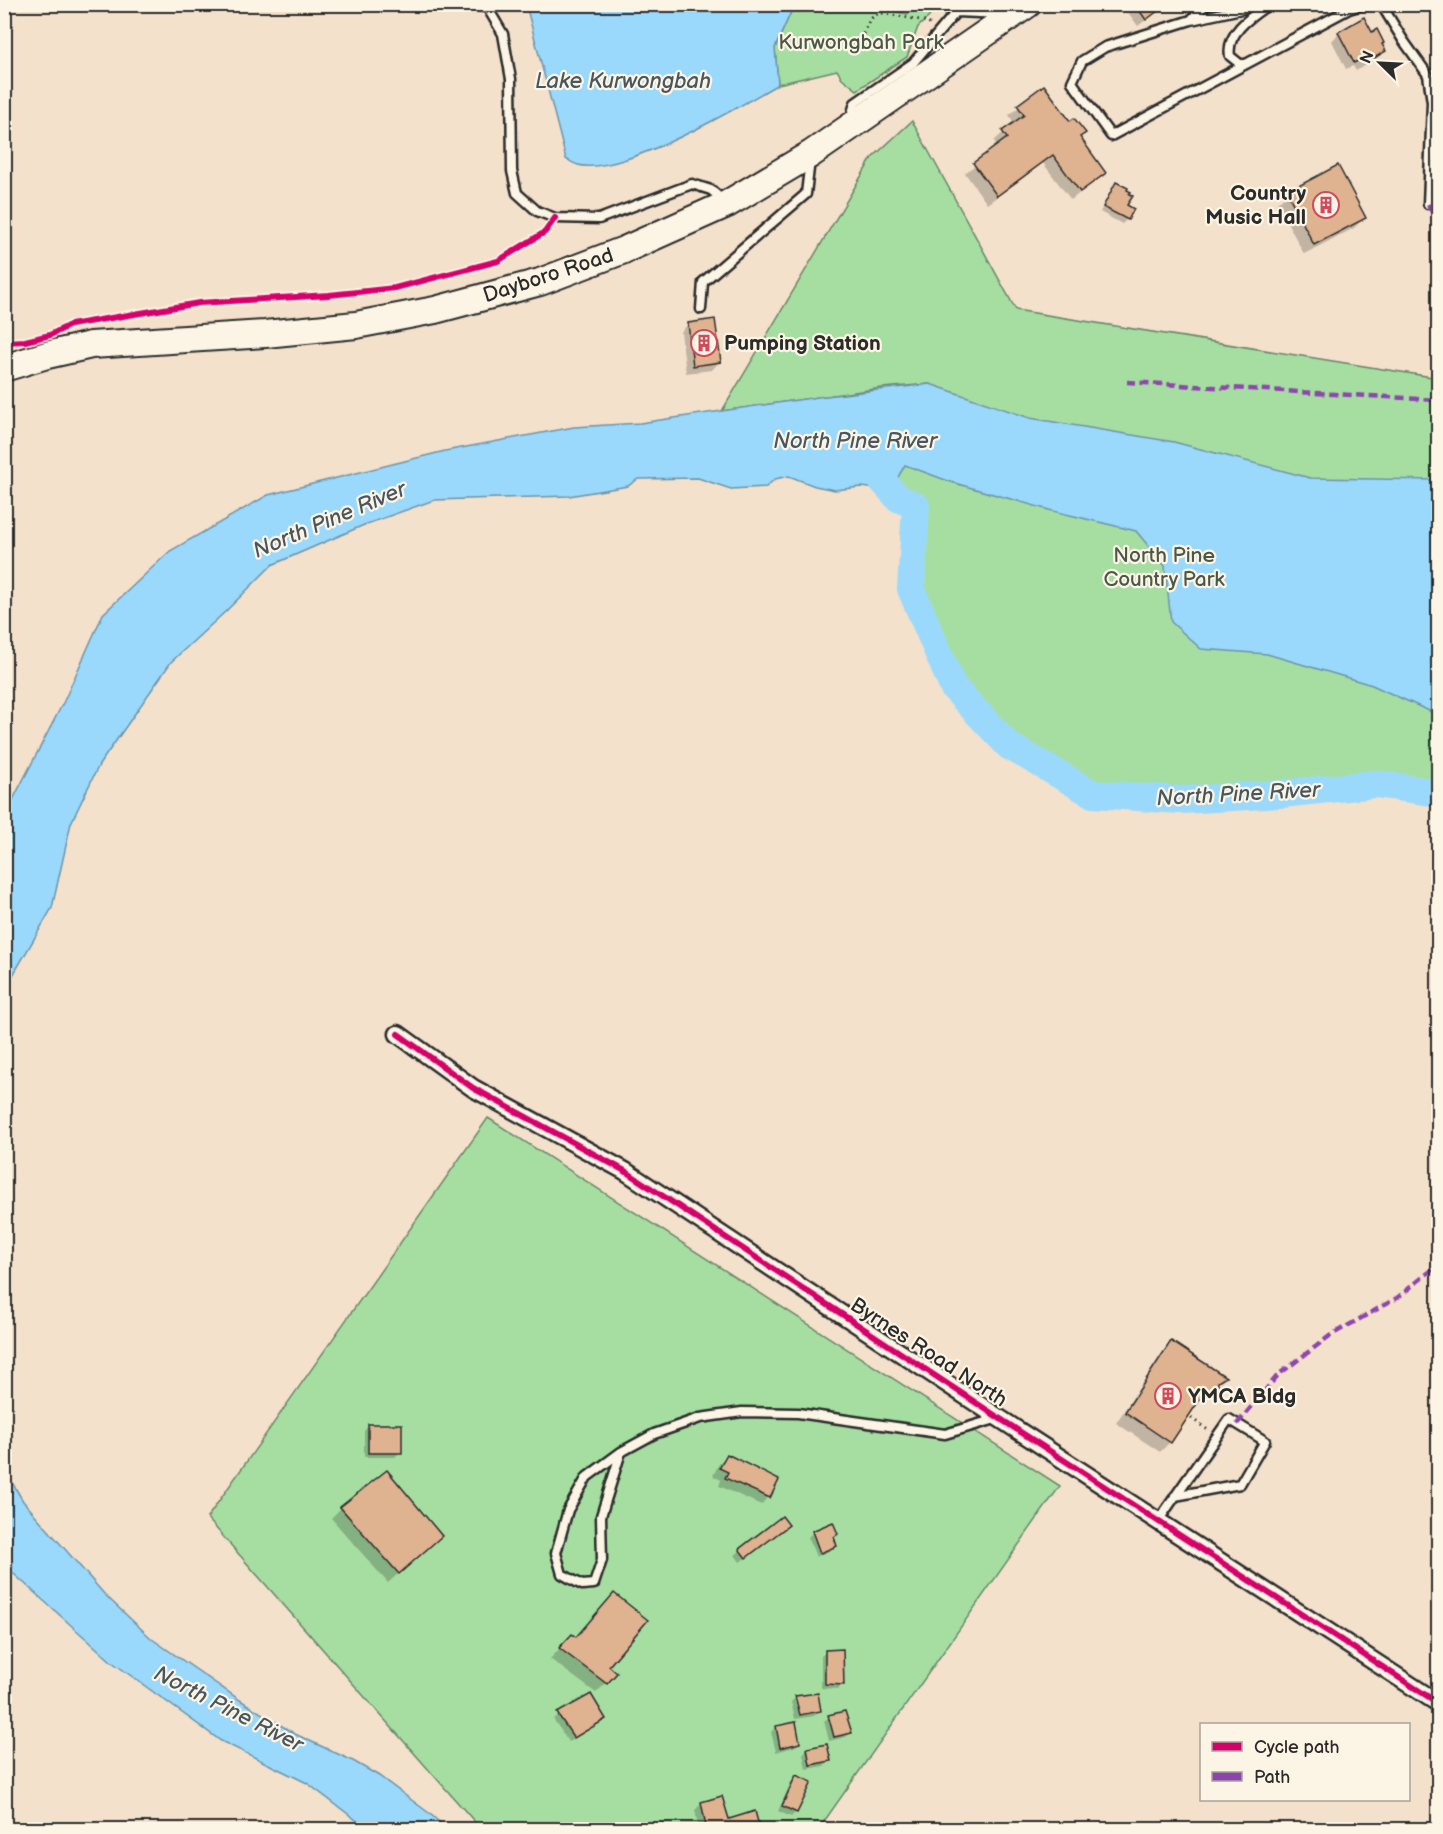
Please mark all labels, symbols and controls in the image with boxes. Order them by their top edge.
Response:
park label: Kurwongbah Park [778,30,944,55]
north arrow [1350,33,1410,93]
text: N [1357,48,1379,67]
water label: Lake Kurwongbah [535,68,711,95]
place label: Country Music Hall [1205,181,1306,230]
building icon: Country Music Hall [1311,190,1341,220]
street label: Dayboro Road [480,243,617,308]
building icon: Pumping Station [689,328,719,358]
place label: Pumping Station [724,331,881,356]
water label: North Pine River [773,428,939,455]
water label: North Pine River [249,475,412,565]
park label: North Pine Country Park [1103,543,1225,592]
water label: North Pine River [1156,777,1323,812]
street label: Byrnes Road North [846,1292,1012,1412]
building icon: YMCA Bldg [1153,1381,1183,1411]
place label: YMCA Bldg [1188,1384,1296,1409]
water label: North Pine River [149,1660,309,1759]
legend [1200,1723,1410,1801]
text: Cycle path [1254,1737,1340,1758]
text: Path [1254,1767,1290,1788]

